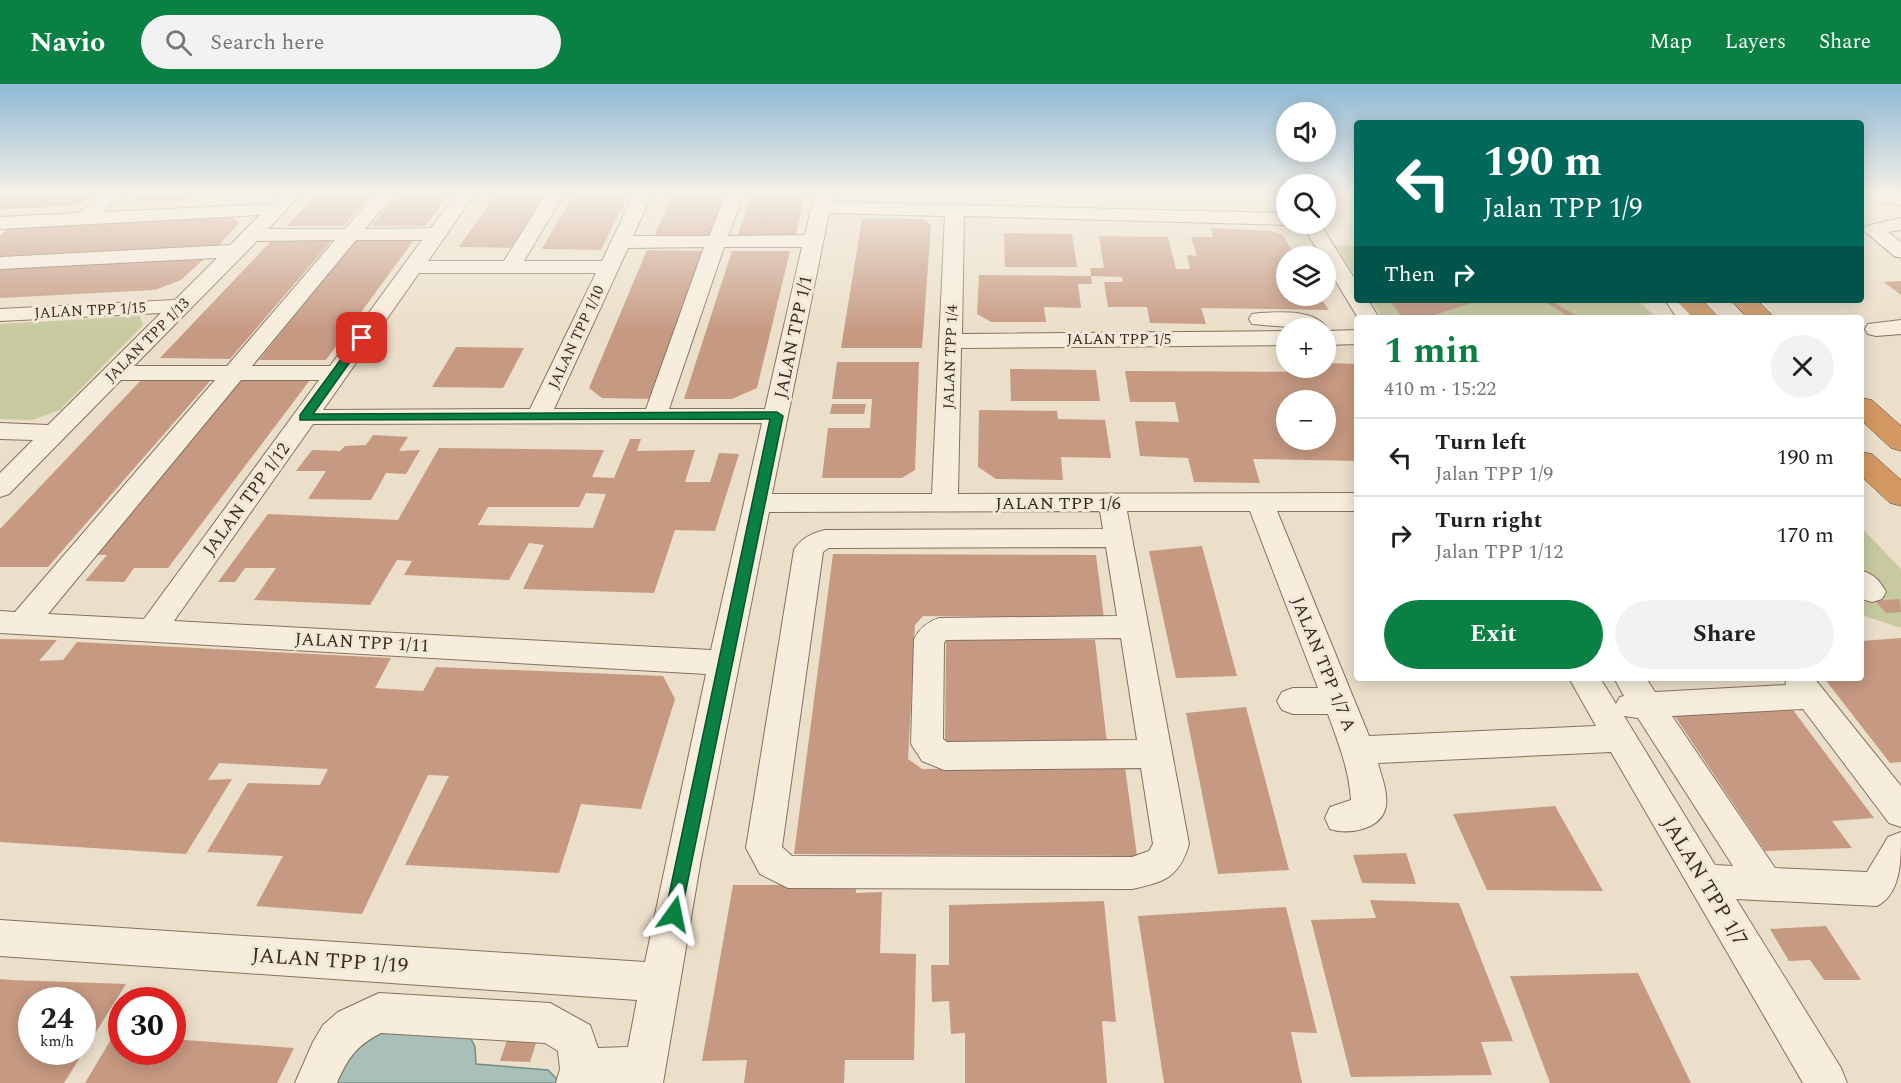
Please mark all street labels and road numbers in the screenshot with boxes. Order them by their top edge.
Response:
street label: JALAN TPP 1/1 [767,273,820,401]
street label: JALAN TPP 1/10 [542,282,611,393]
street label: JALAN TPP 1/13 [100,292,195,388]
street label: JALAN TPP 1/15 [34,296,147,325]
street label: JALAN TPP 1/4 [937,304,964,410]
street label: JALAN TPP 1/5 [1067,328,1171,351]
street label: JALAN TPP 1/12 [196,437,297,562]
street label: JALAN TPP 1/6 [995,490,1121,517]
street label: JALAN TPP 1/7 A [1284,593,1363,736]
street label: JALAN TPP 1/11 [294,626,430,659]
street label: JALAN TPP 1/7 [1653,811,1756,952]
street label: JALAN TPP 1/19 [251,940,409,982]

